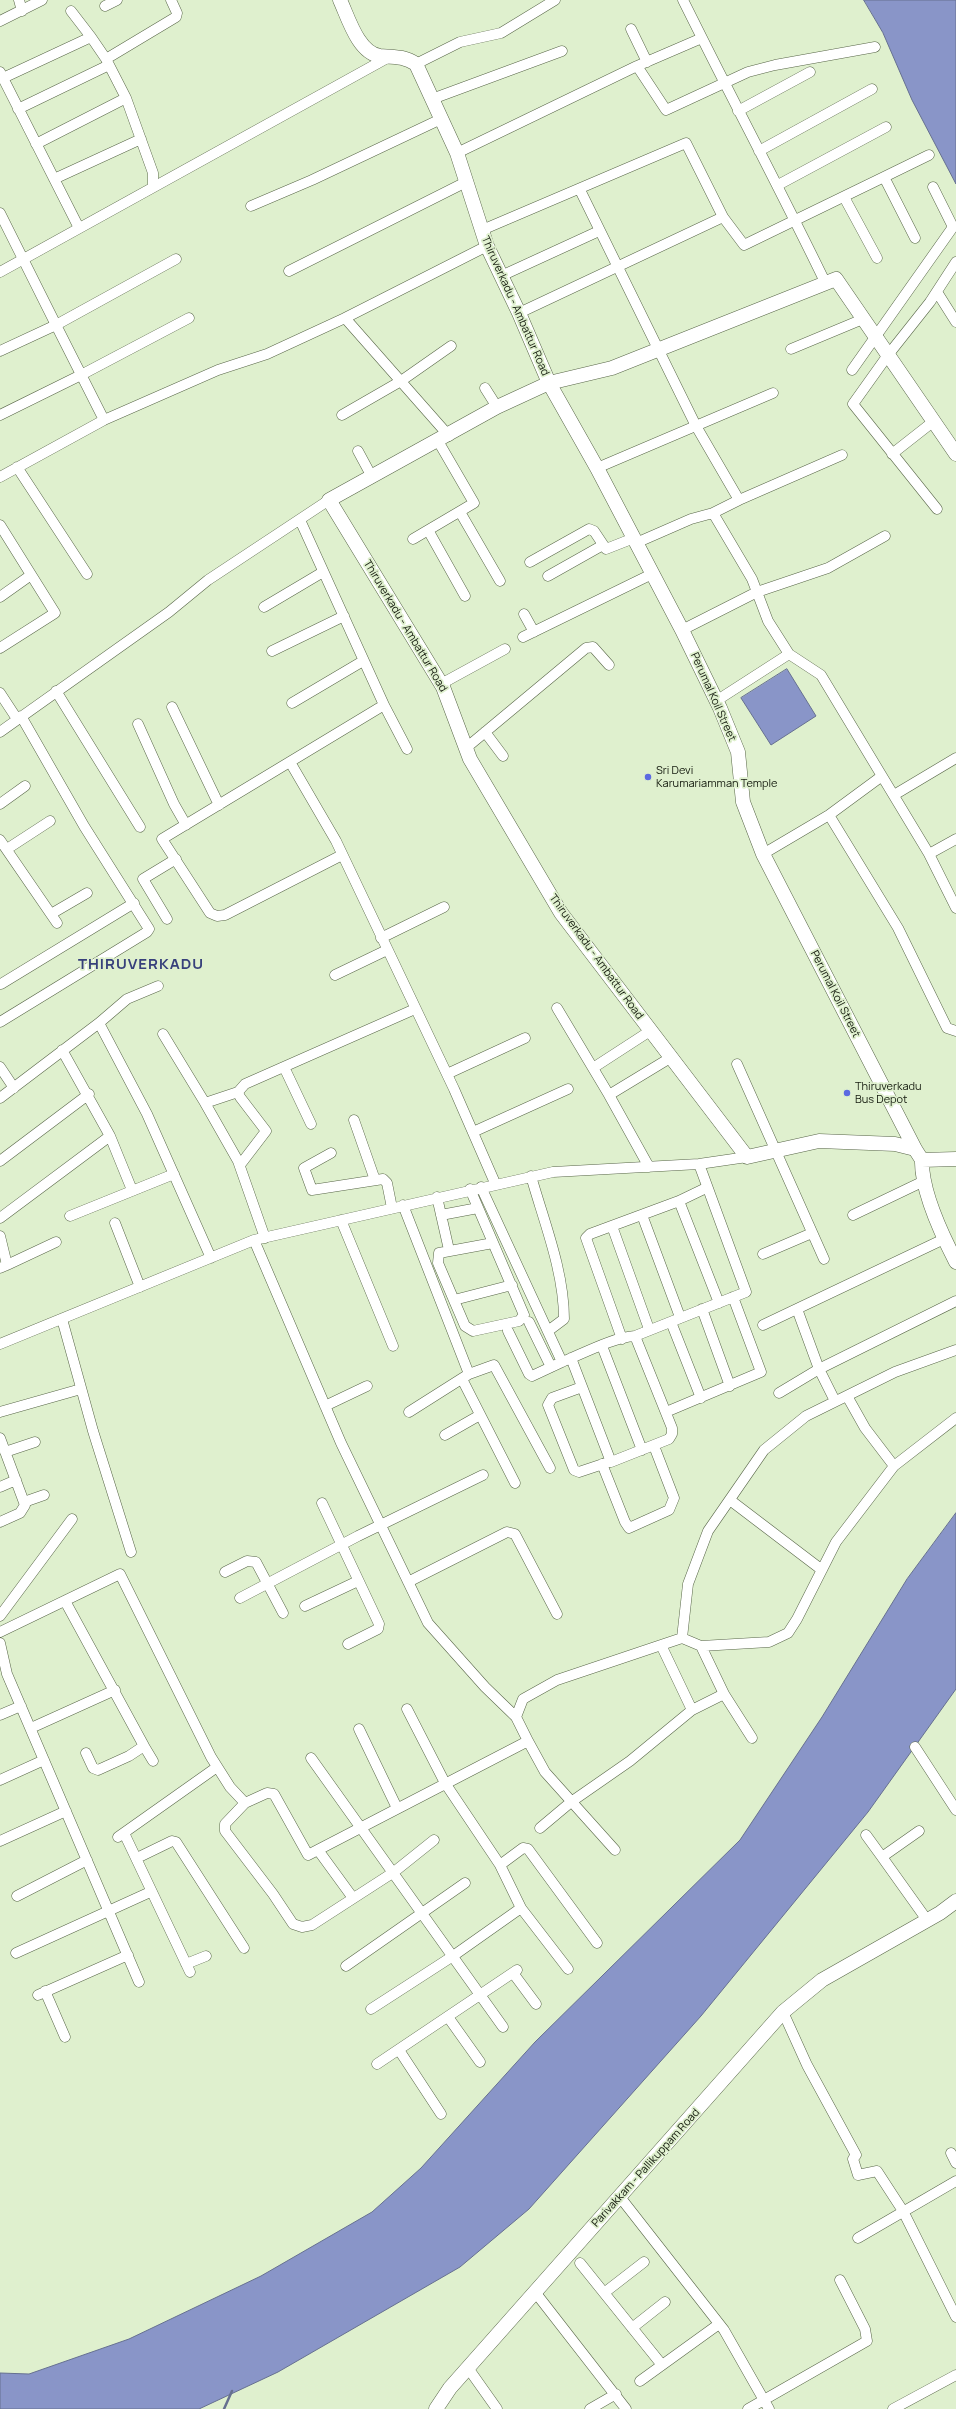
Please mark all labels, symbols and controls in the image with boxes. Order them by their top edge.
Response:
street label: Thiruverkadu - Ambattur Road [478,234,552,378]
street label: Thiruverkadu - Ambattur Road [360,558,450,694]
street label: Perumal Koil Street [687,650,739,744]
place label: Sri Devi Karumariamman Temple [656,764,778,790]
marker: Sri Devi Karumariamman Temple [643,772,653,782]
street label: Thiruverkadu - Ambattur Road [546,892,646,1022]
street label: Perumal Koil Street [807,948,863,1040]
district label: THIRUVERKADU [78,956,204,974]
place label: Thiruverkadu Bus Depot [855,1080,922,1106]
marker: Thiruverkadu Bus Depot [842,1088,852,1098]
street label: Parivakkam - Pallikuppam Road [589,2106,703,2230]

